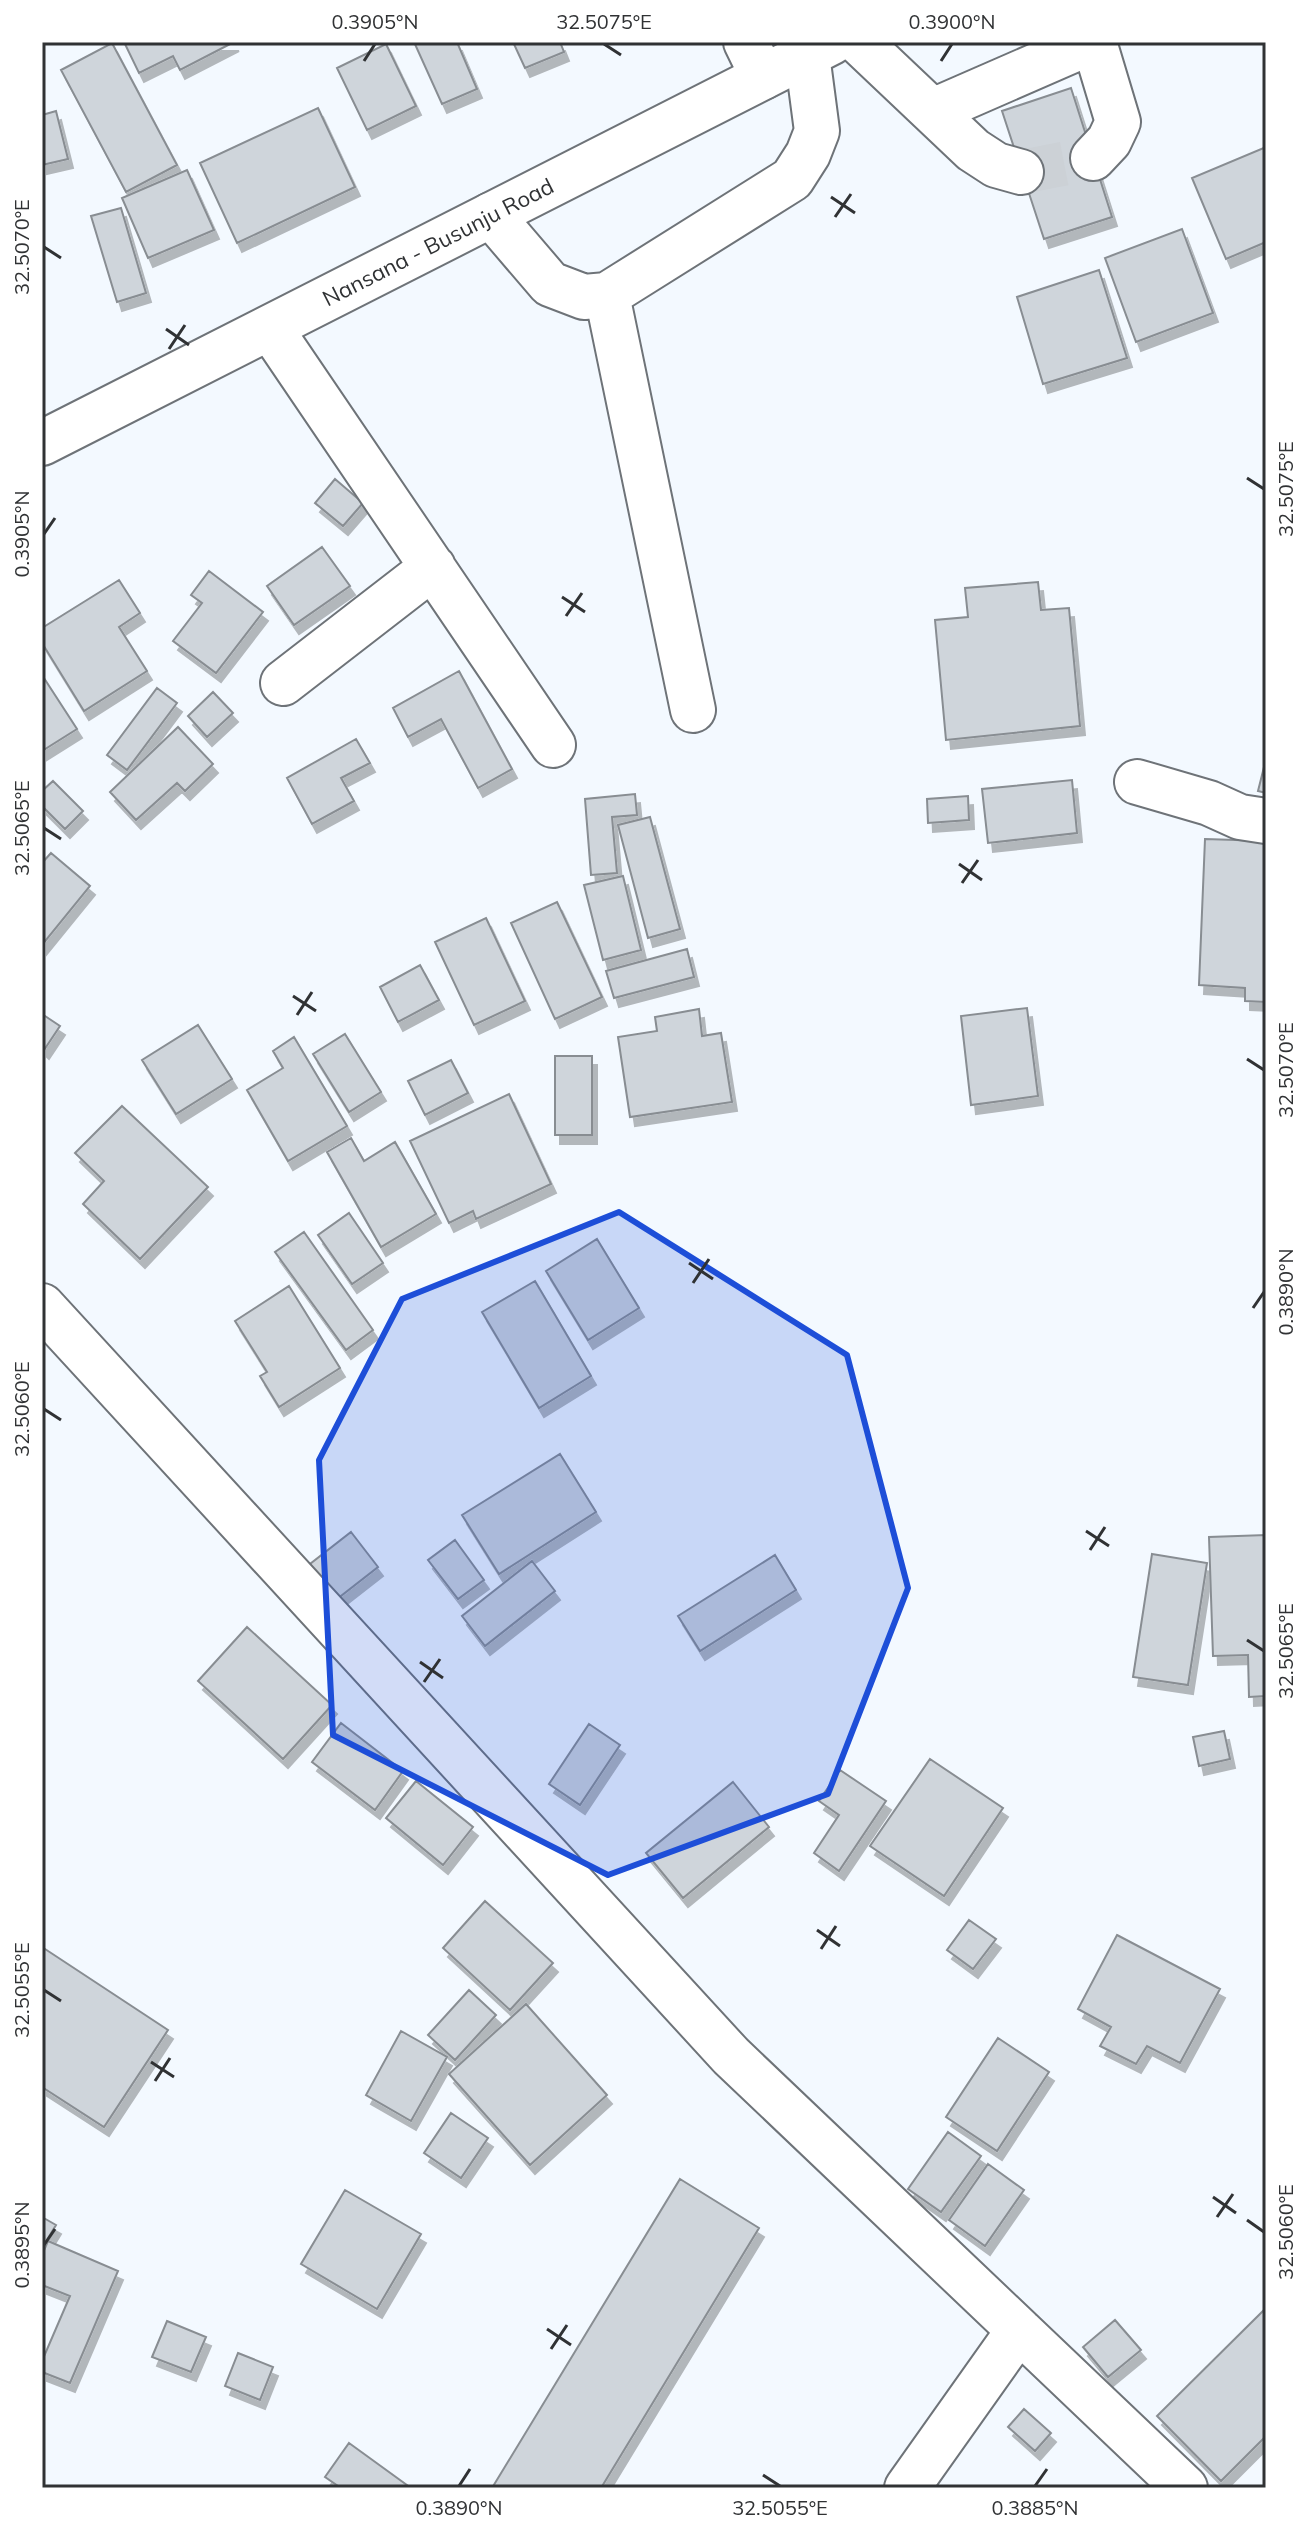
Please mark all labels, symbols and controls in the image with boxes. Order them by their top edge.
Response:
text: 0.3905°N [332,9,418,34]
text: 32.5075°E [556,9,652,34]
text: 0.3900°N [909,9,995,34]
street label: Nansana - Busunju Road [318,172,558,312]
text: 32.5070°E [9,199,34,295]
text: 32.5075°E [1273,441,1298,537]
text: 0.3905°N [9,491,34,577]
text: 32.5065°E [9,780,34,876]
text: 32.5070°E [1273,1022,1298,1118]
text: 0.3890°N [1273,1249,1298,1335]
text: 32.5060°E [9,1361,34,1457]
text: 32.5065°E [1273,1603,1298,1699]
text: 32.5055°E [9,1942,34,2038]
text: 32.5060°E [1273,2184,1298,2280]
text: 0.3895°N [9,2202,34,2288]
text: 0.3890°N [416,2495,502,2520]
text: 32.5055°E [732,2495,828,2520]
text: 0.3885°N [992,2495,1078,2520]

